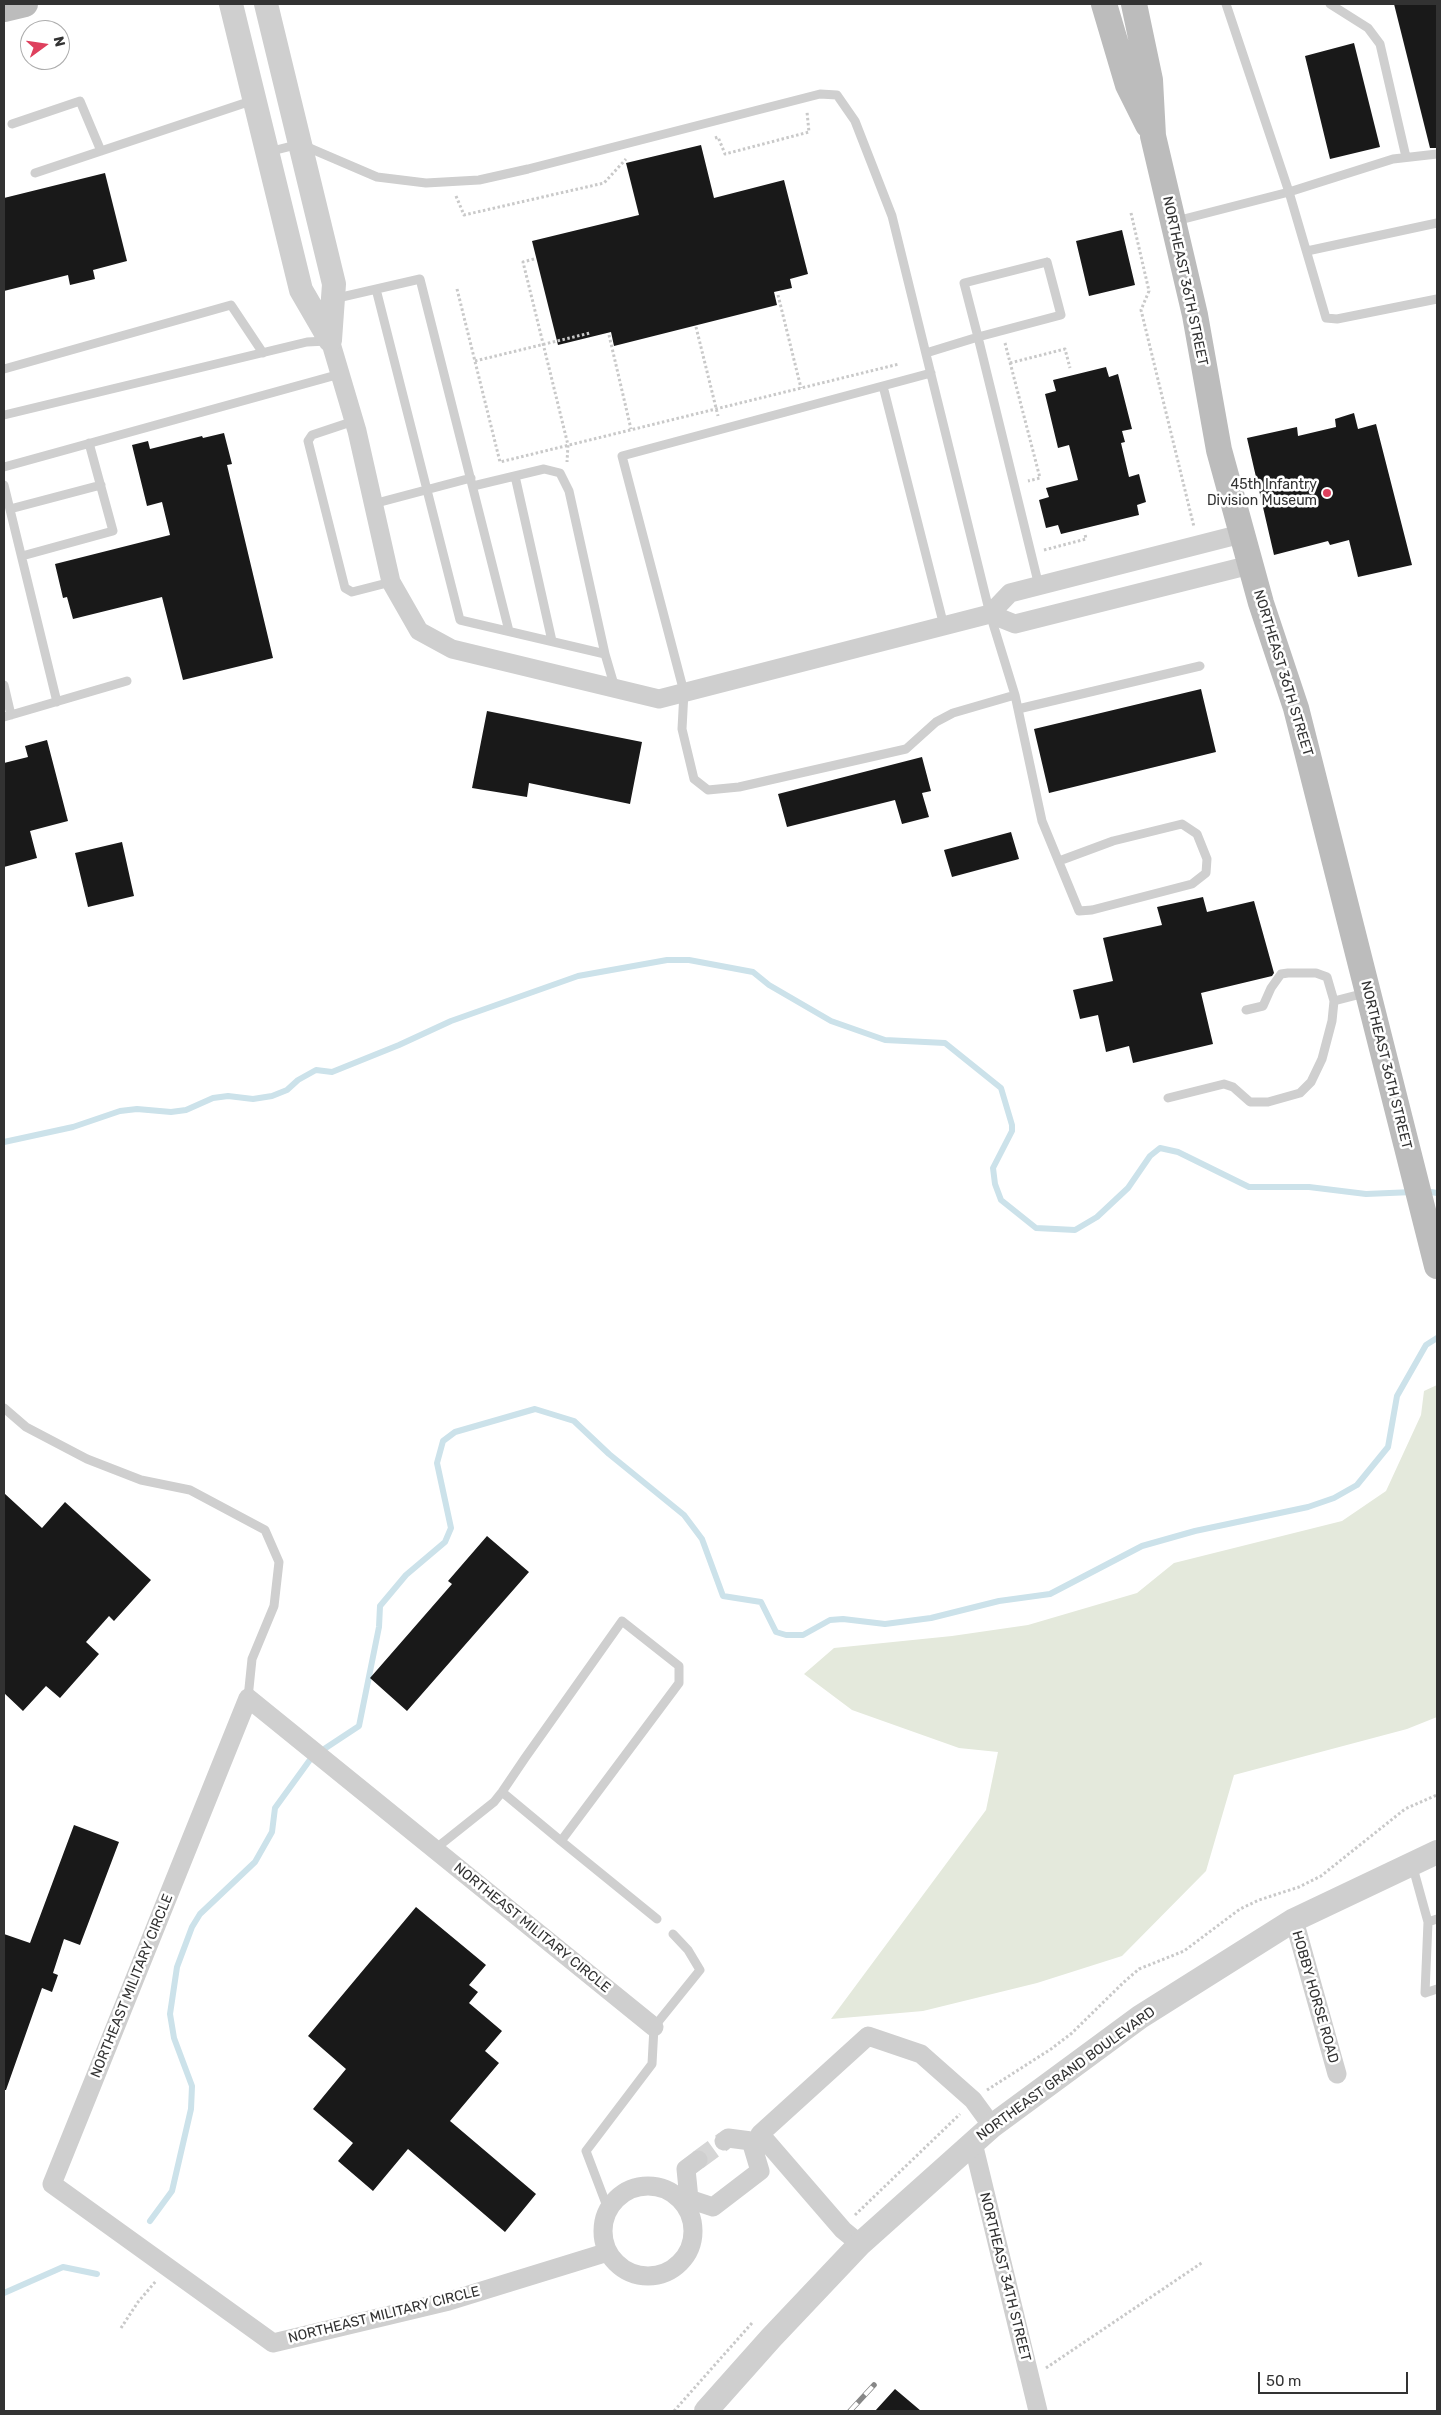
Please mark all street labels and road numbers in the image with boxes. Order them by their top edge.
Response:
street label: NORTHEAST 36TH STREET [1159,195,1211,367]
street label: NORTHEAST 36TH STREET [1250,588,1316,758]
street label: NORTHEAST 36TH STREET [1357,979,1415,1151]
street label: NORTHEAST MILITARY CIRCLE [450,1860,614,1996]
street label: NORTHEAST MILITARY CIRCLE [87,1892,177,2080]
street label: HOBBY HORSE ROAD [1288,1929,1342,2065]
street label: NORTHEAST GRAND BOULEVARD [973,2004,1159,2144]
street label: NORTHEAST 34TH STREET [976,2191,1034,2363]
street label: NORTHEAST MILITARY CIRCLE [287,2283,481,2347]

